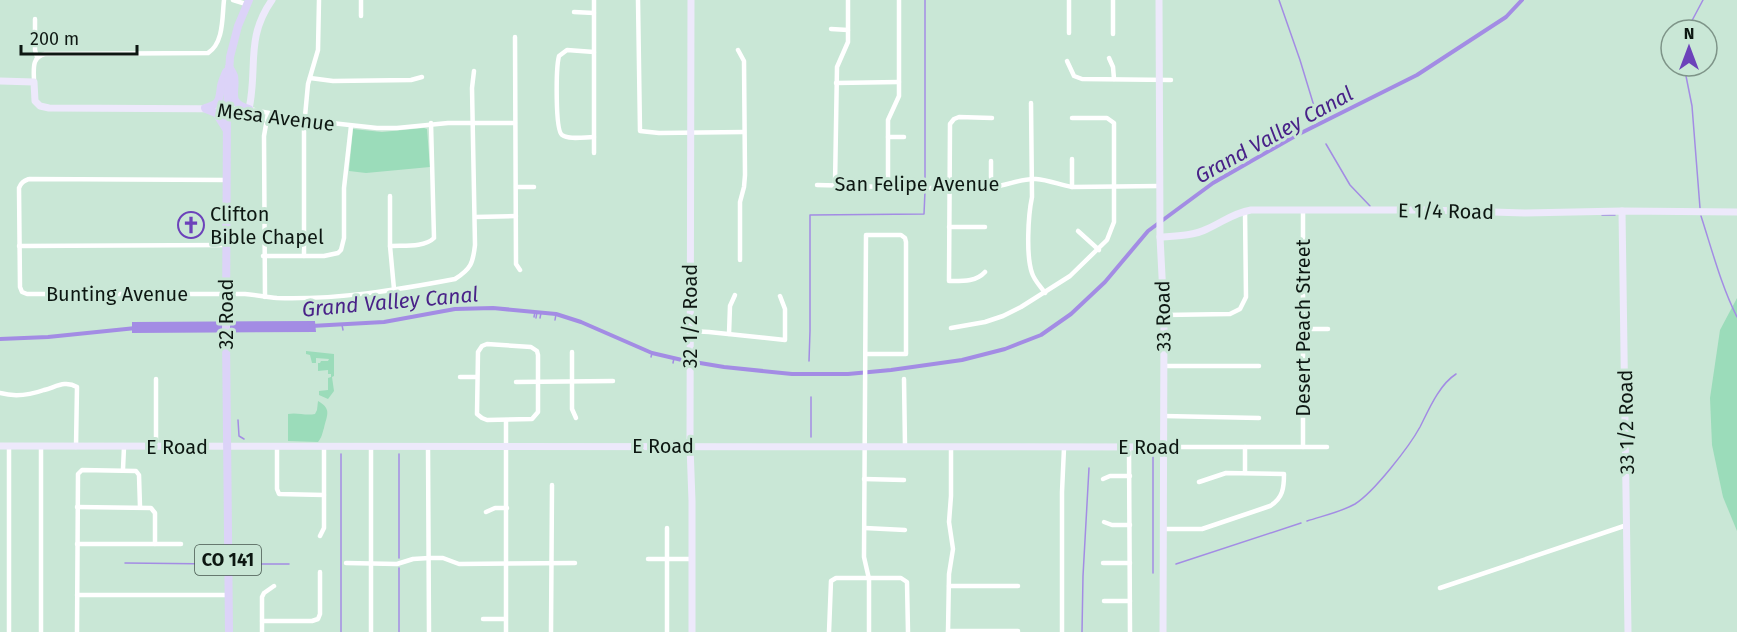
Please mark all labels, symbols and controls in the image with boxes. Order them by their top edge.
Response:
scale bar [21,18,136,56]
north arrow [1659,18,1719,78]
text: N [1684,24,1694,43]
text: 200 m [30,28,79,50]
water label: Grand Valley Canal [1190,81,1358,189]
street label: Mesa Avenue [216,98,336,136]
street label: San Felipe Avenue [835,172,999,196]
street label: E 1/4 Road [1398,198,1494,224]
place label: Clifton Bible Chapel [210,202,324,249]
church icon: Clifton Bible Chapel [176,210,206,240]
street label: Desert Peach Street [1291,238,1315,417]
street label: 32 1/2 Road [678,264,702,368]
street label: 32 Road [214,278,238,350]
street label: 33 Road [1150,280,1176,352]
water label: Grand Valley Canal [301,281,479,323]
street label: Bunting Avenue [46,282,188,306]
street label: 33 1/2 Road [1613,369,1639,475]
street label: E Road [632,434,694,458]
street label: E Road [146,435,208,459]
street label: E Road [1118,435,1180,459]
road number: CO 141 [195,545,261,575]

